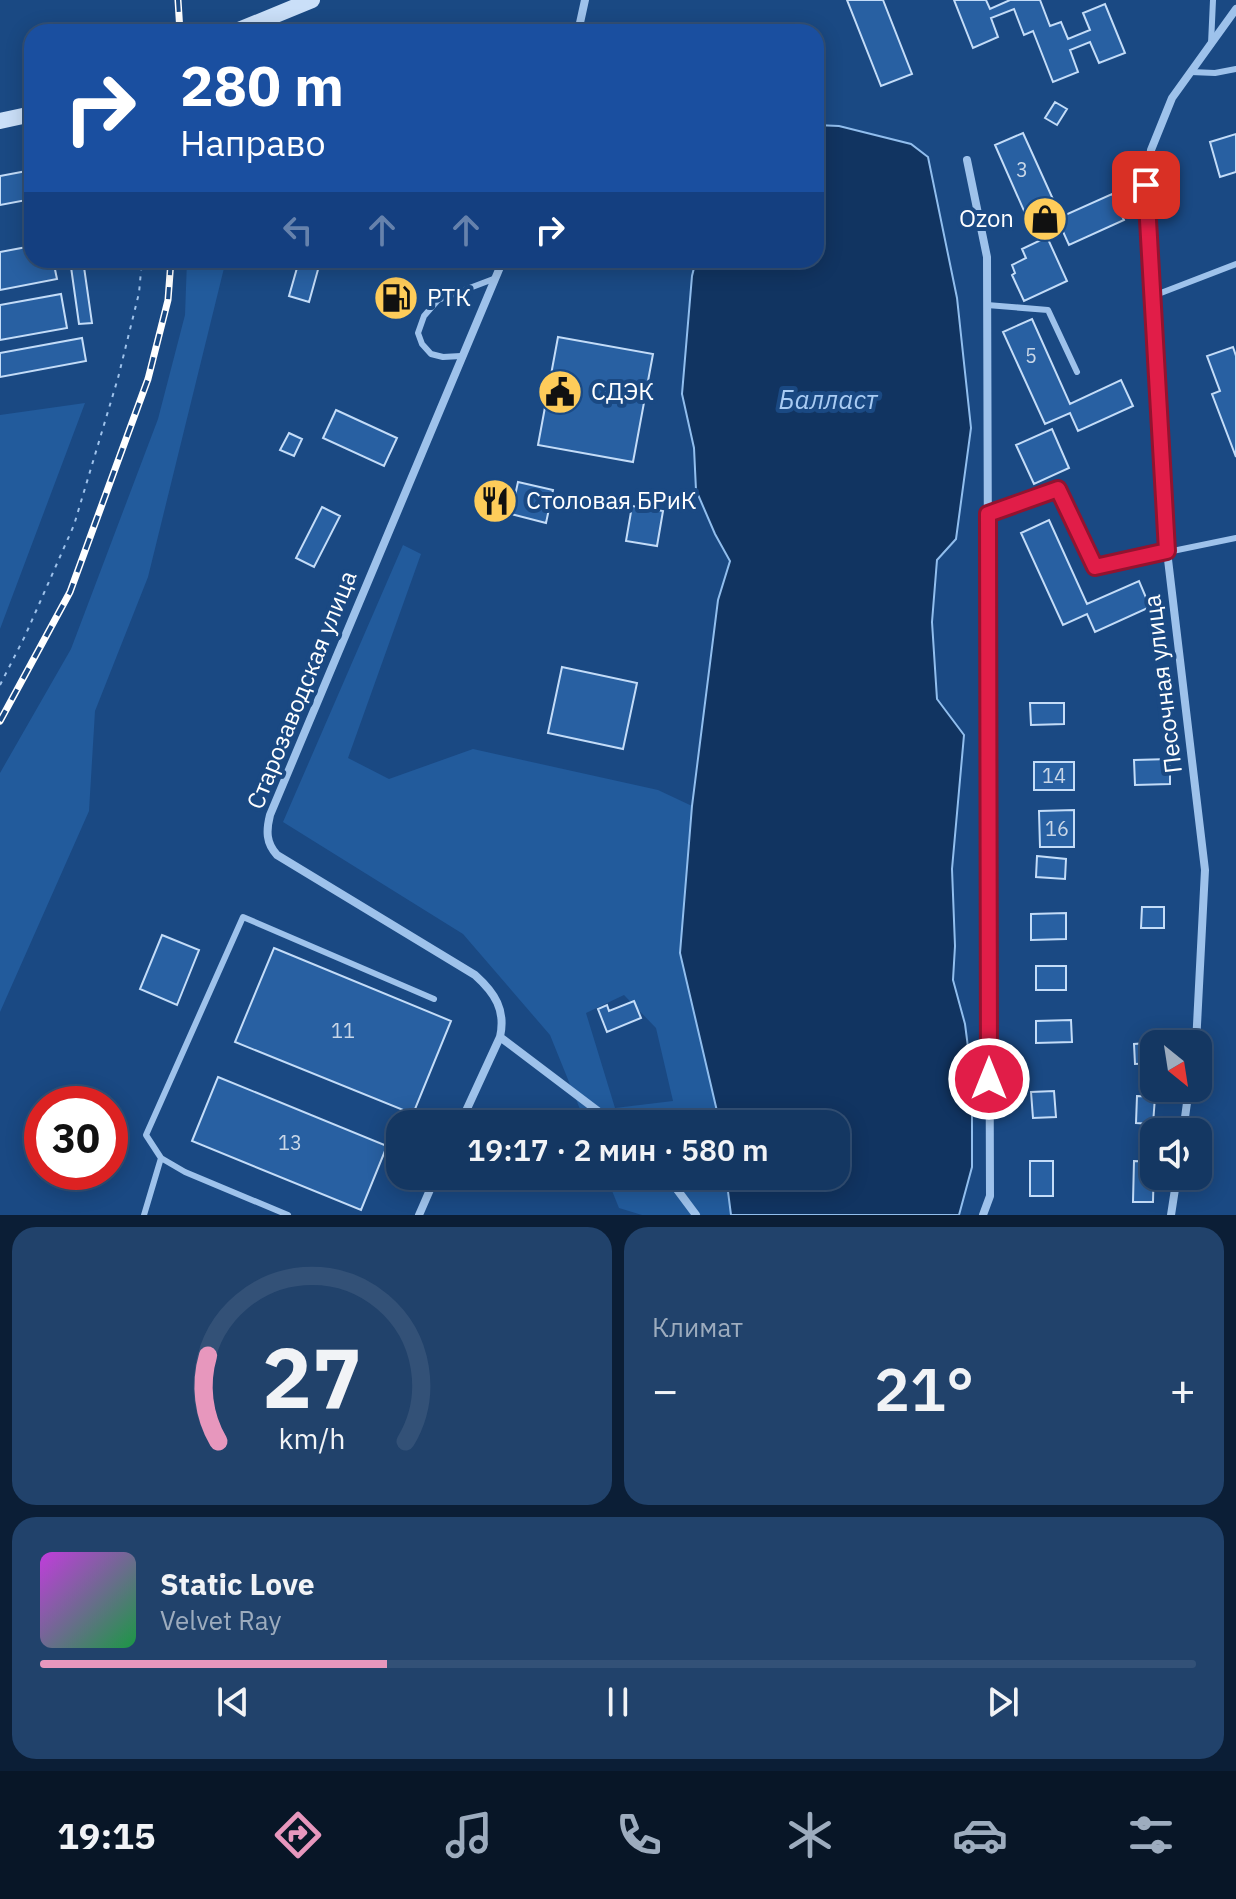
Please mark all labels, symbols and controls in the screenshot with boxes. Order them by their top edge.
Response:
text: 280 m [180,49,344,121]
icon: right [48,56,152,160]
text: Направо [180,119,326,166]
pin [1112,151,1180,219]
house number: 3 [1016,156,1028,183]
icon: arrive [1124,163,1168,207]
shop icon: Ozon [1021,195,1069,243]
place label: Ozon [959,202,1014,234]
icon: left [276,208,320,252]
icon: ahead [360,208,404,252]
icon: ahead [444,208,488,252]
icon: right [528,208,572,252]
fuel station icon: РТК [372,274,420,322]
place label: РТК [427,281,471,313]
house number: 5 [1025,342,1037,369]
public building icon: СДЭК [536,368,584,416]
place label: СДЭК [591,375,654,407]
water label: Балласт [779,382,879,416]
restaurant icon: Столовая БРиК [471,477,519,525]
place label: Столовая БРиК [526,484,697,516]
street label: Старозаводская улица [239,565,364,814]
street label: Песочная улица [1135,593,1189,775]
house number: 14 [1042,762,1066,789]
house number: 16 [1045,815,1069,842]
house number: 11 [331,1017,355,1044]
north arrow [1140,1030,1212,1102]
map controls [1140,1030,1212,1190]
position arrow [947,1037,1031,1121]
speed limit sign: 30 [24,1086,128,1190]
button: sound [1140,1118,1212,1190]
house number: 13 [278,1129,302,1156]
text: 19:17 · 2 мин · 580 m [467,1130,769,1169]
text: Климат [652,1310,743,1344]
text: 27 [262,1323,362,1431]
text: 21° [874,1349,974,1428]
text: − [652,1361,678,1418]
text: + [1170,1361,1196,1418]
text: km/h [278,1420,346,1457]
text: Static Love [160,1564,315,1603]
text: Velvet Ray [160,1603,281,1637]
icon: previous [211,1680,255,1724]
icon: pause [596,1680,640,1724]
icon: next [981,1680,1025,1724]
icon: directions [270,1807,326,1863]
icon: music [441,1807,497,1863]
icon: phone [611,1807,667,1863]
icon: climate [782,1807,838,1863]
icon: car [952,1807,1008,1863]
icon: filters [1123,1807,1179,1863]
text: 19:15 [57,1812,156,1859]

